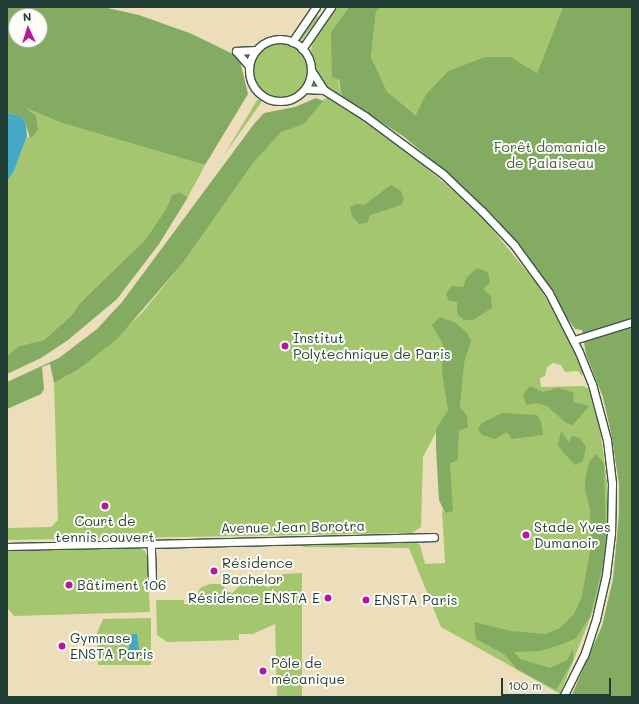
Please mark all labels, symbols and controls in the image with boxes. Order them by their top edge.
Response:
north arrow [8,8,48,48]
text: N [22,9,32,24]
park label: Forêt domaniale de Palaiseau [494,139,606,172]
place label: Institut Polytechnique de Paris [293,330,451,362]
marker: Institut Polytechnique de Paris [280,341,290,351]
marker: Court de tennis couvert [100,501,110,511]
place label: Court de tennis couvert [55,513,155,546]
street label: Avenue Jean Borotra [221,517,365,537]
place label: Stade Yves Dumanoir [534,519,611,552]
marker: Stade Yves Dumanoir [521,530,531,540]
place label: Résidence Bachelor [222,555,293,588]
marker: Résidence Bachelor [209,566,219,576]
place label: Bâtiment 106 [77,577,166,593]
marker: Bâtiment 106 [64,580,74,590]
place label: Résidence ENSTA E [188,590,320,606]
place label: ENSTA Paris [374,592,458,608]
marker: Résidence ENSTA E [323,593,333,603]
marker: ENSTA Paris [361,595,371,605]
place label: Gymnase ENSTA Paris [70,630,154,662]
marker: Gymnase ENSTA Paris [57,641,67,651]
place label: Pôle de mécanique [271,655,345,688]
marker: Pôle de mécanique [258,666,268,676]
scale bar [503,670,613,696]
text: 100 m [508,677,542,693]

